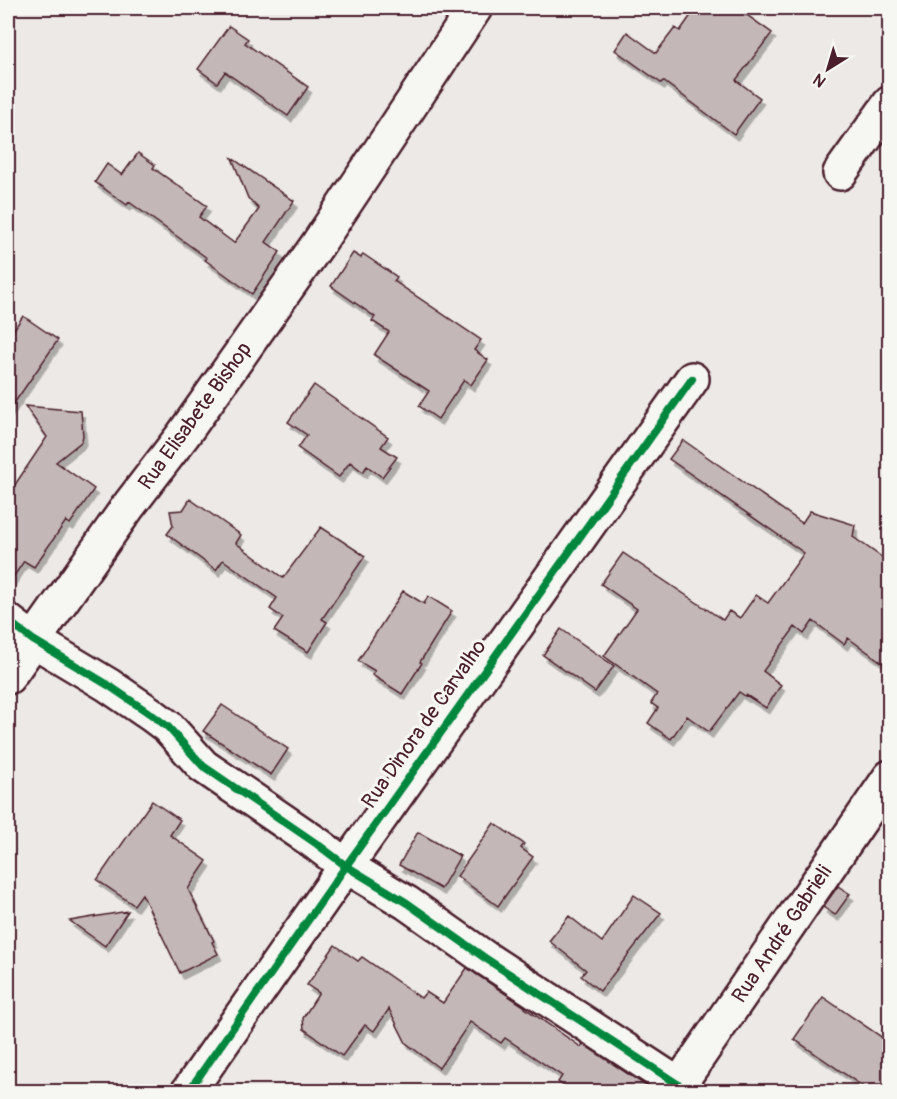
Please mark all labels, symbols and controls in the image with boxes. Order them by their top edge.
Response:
north arrow [798,39,858,99]
text: N [809,69,830,91]
street label: Rua Elisabete Bishop [132,337,258,495]
street label: Rua Dinora de Carvalho [356,634,492,814]
street label: Rua André Gabrieli [726,860,838,1008]

